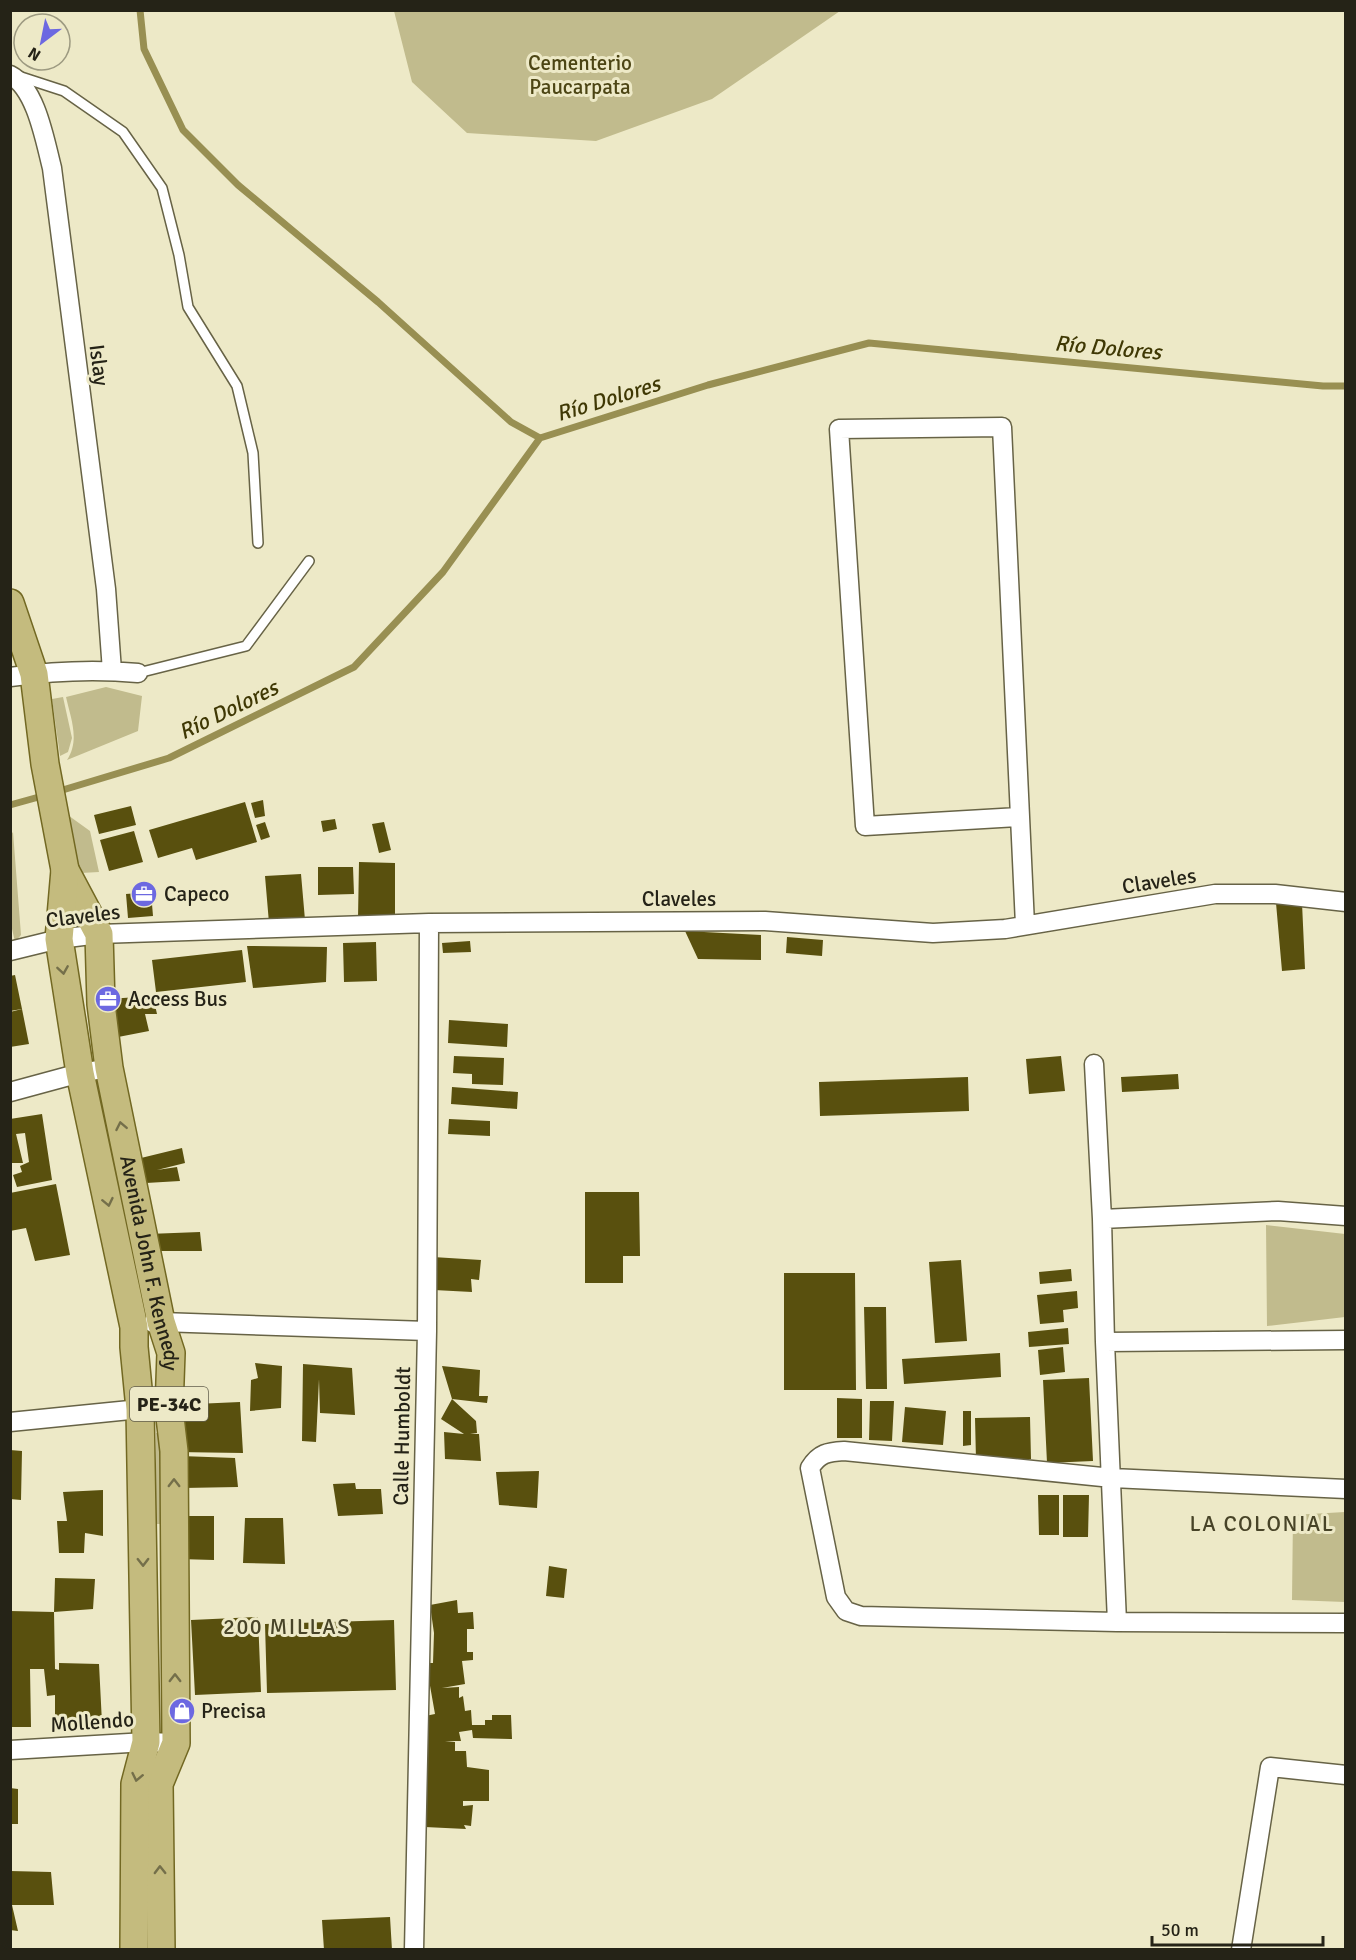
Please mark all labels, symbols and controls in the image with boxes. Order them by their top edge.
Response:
north arrow [12,12,72,72]
text: N [25,42,45,65]
park label: Cementerio Paucarpata [528,50,632,100]
water label: Río Dolores [1053,329,1165,366]
street label: Islay [84,343,114,387]
water label: Río Dolores [553,369,666,427]
water label: Río Dolores [174,673,284,745]
street label: Claveles [1120,862,1198,900]
office icon: Capeco [129,879,159,909]
place label: Capeco [164,881,230,907]
street label: Claveles [642,886,716,912]
street label: Claveles [44,899,122,933]
one-way arrow [57,965,69,974]
office icon: Access Bus [93,984,123,1014]
place label: Access Bus [128,986,227,1012]
one-way arrow [115,1121,128,1131]
street label: Avenida John F. Kennedy [114,1153,184,1371]
one-way arrow [100,1197,113,1207]
street label: Calle Humboldt [388,1366,416,1506]
road number: PE-34C [130,1387,208,1421]
one-way arrow [168,1479,180,1488]
district label: LA COLONIAL [1189,1510,1335,1537]
one-way arrow [136,1558,149,1567]
district label: 200 MILLAS [223,1613,351,1640]
one-way arrow [169,1674,181,1683]
shop icon: Precisa [167,1696,197,1726]
place label: Precisa [201,1698,266,1724]
street label: Mollendo [49,1706,135,1738]
one-way arrow [131,1772,144,1782]
one-way arrow [154,1866,166,1875]
scale bar [1152,1909,1323,1947]
text: 50 m [1161,1919,1199,1941]

